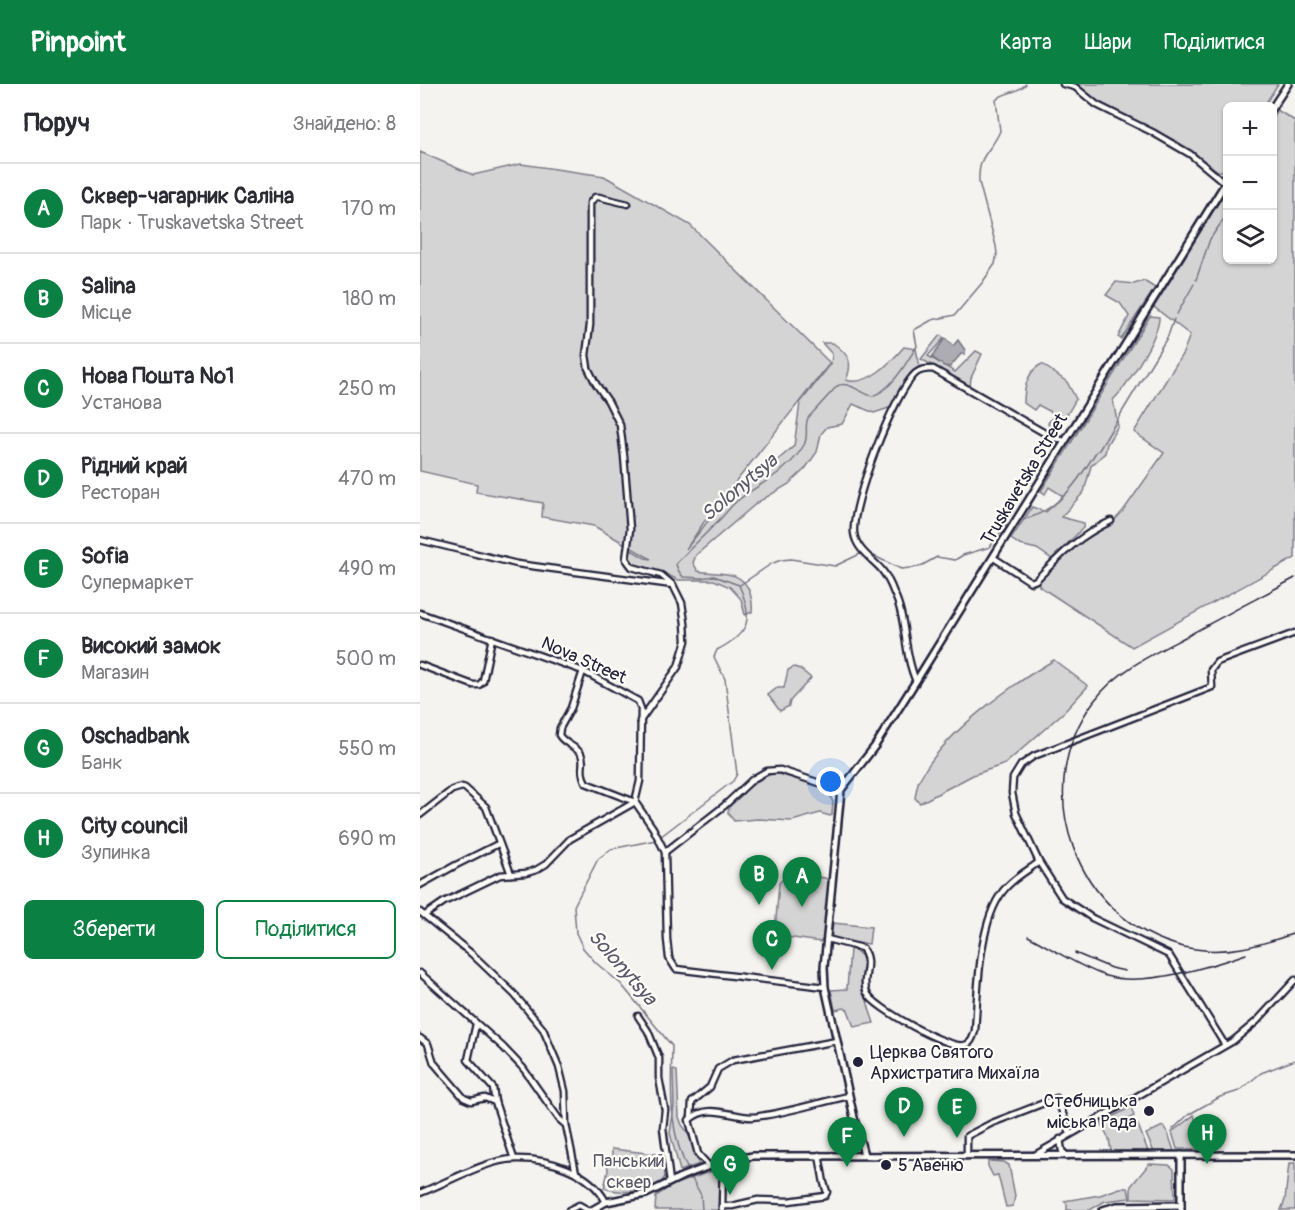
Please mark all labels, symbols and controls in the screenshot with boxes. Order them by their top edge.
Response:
text: Pinpoint [30,25,126,60]
text: Карта [1000,29,1052,56]
text: Шари [1085,29,1131,56]
text: Поділитися [1164,29,1265,56]
map controls [1223,102,1277,264]
button: + [1223,102,1277,156]
text: Поруч [24,107,90,139]
text: Знайдено: 8 [293,111,396,136]
button: − [1223,156,1277,210]
text: Сквер-чагарник Саліна [81,182,294,210]
text: A [37,196,50,221]
text: 170 m [342,196,396,221]
text: Парк · Truskavetska Street [81,210,304,235]
button: layers [1223,210,1277,264]
text: Salina [81,272,136,300]
text: B [38,286,49,311]
text: 180 m [342,286,396,311]
text: Місце [81,300,132,325]
text: Нова Пошта №1 [81,362,234,390]
text: C [37,376,50,401]
text: 250 m [338,376,396,401]
text: Установа [81,390,162,415]
street label: Truskavetska Street [976,409,1073,549]
water label: Solonytsya [696,447,784,527]
text: Рідний край [81,452,188,480]
text: D [37,466,50,491]
text: 470 m [338,466,396,491]
text: Ресторан [81,480,160,505]
text: Sofia [81,542,129,570]
text: E [38,556,49,581]
text: 490 m [338,556,396,581]
text: Супермаркет [81,570,193,595]
street label: Nova Street [538,631,631,690]
text: Високий замок [81,632,221,660]
text: F [37,646,50,671]
text: 500 m [336,646,396,671]
text: Магазин [81,660,149,685]
text: Oschadbank [81,722,189,750]
text: G [37,736,50,761]
text: 550 m [339,736,396,761]
text: Банк [81,750,123,775]
your location [816,767,845,796]
text: City council [81,812,188,840]
text: H [37,826,50,851]
text: 690 m [338,826,396,851]
text: Зупинка [81,840,150,865]
pin: B [740,856,778,905]
pin: A [782,858,821,907]
button: Зберегти [24,900,204,959]
button: Поділитися [216,900,396,959]
pin: C [752,920,792,970]
water label: Solonytsya [583,924,663,1012]
place label: Церква Святого Архистратига Михаїла [870,1041,1040,1085]
marker: Церква Святого Архистратига Михаїла [851,1055,865,1069]
pin: D [884,1088,924,1137]
pin: E [938,1088,976,1138]
place label: Стебницька міська Рада [1043,1090,1137,1134]
marker: Стебницька міська Рада [1142,1104,1156,1118]
pin: H [1188,1114,1226,1164]
pin: F [828,1118,866,1167]
pin: G [710,1146,750,1195]
park label: Панський сквер [593,1150,665,1194]
place label: 5 Авеню [898,1154,964,1177]
marker: 5 Авеню [879,1158,893,1172]

